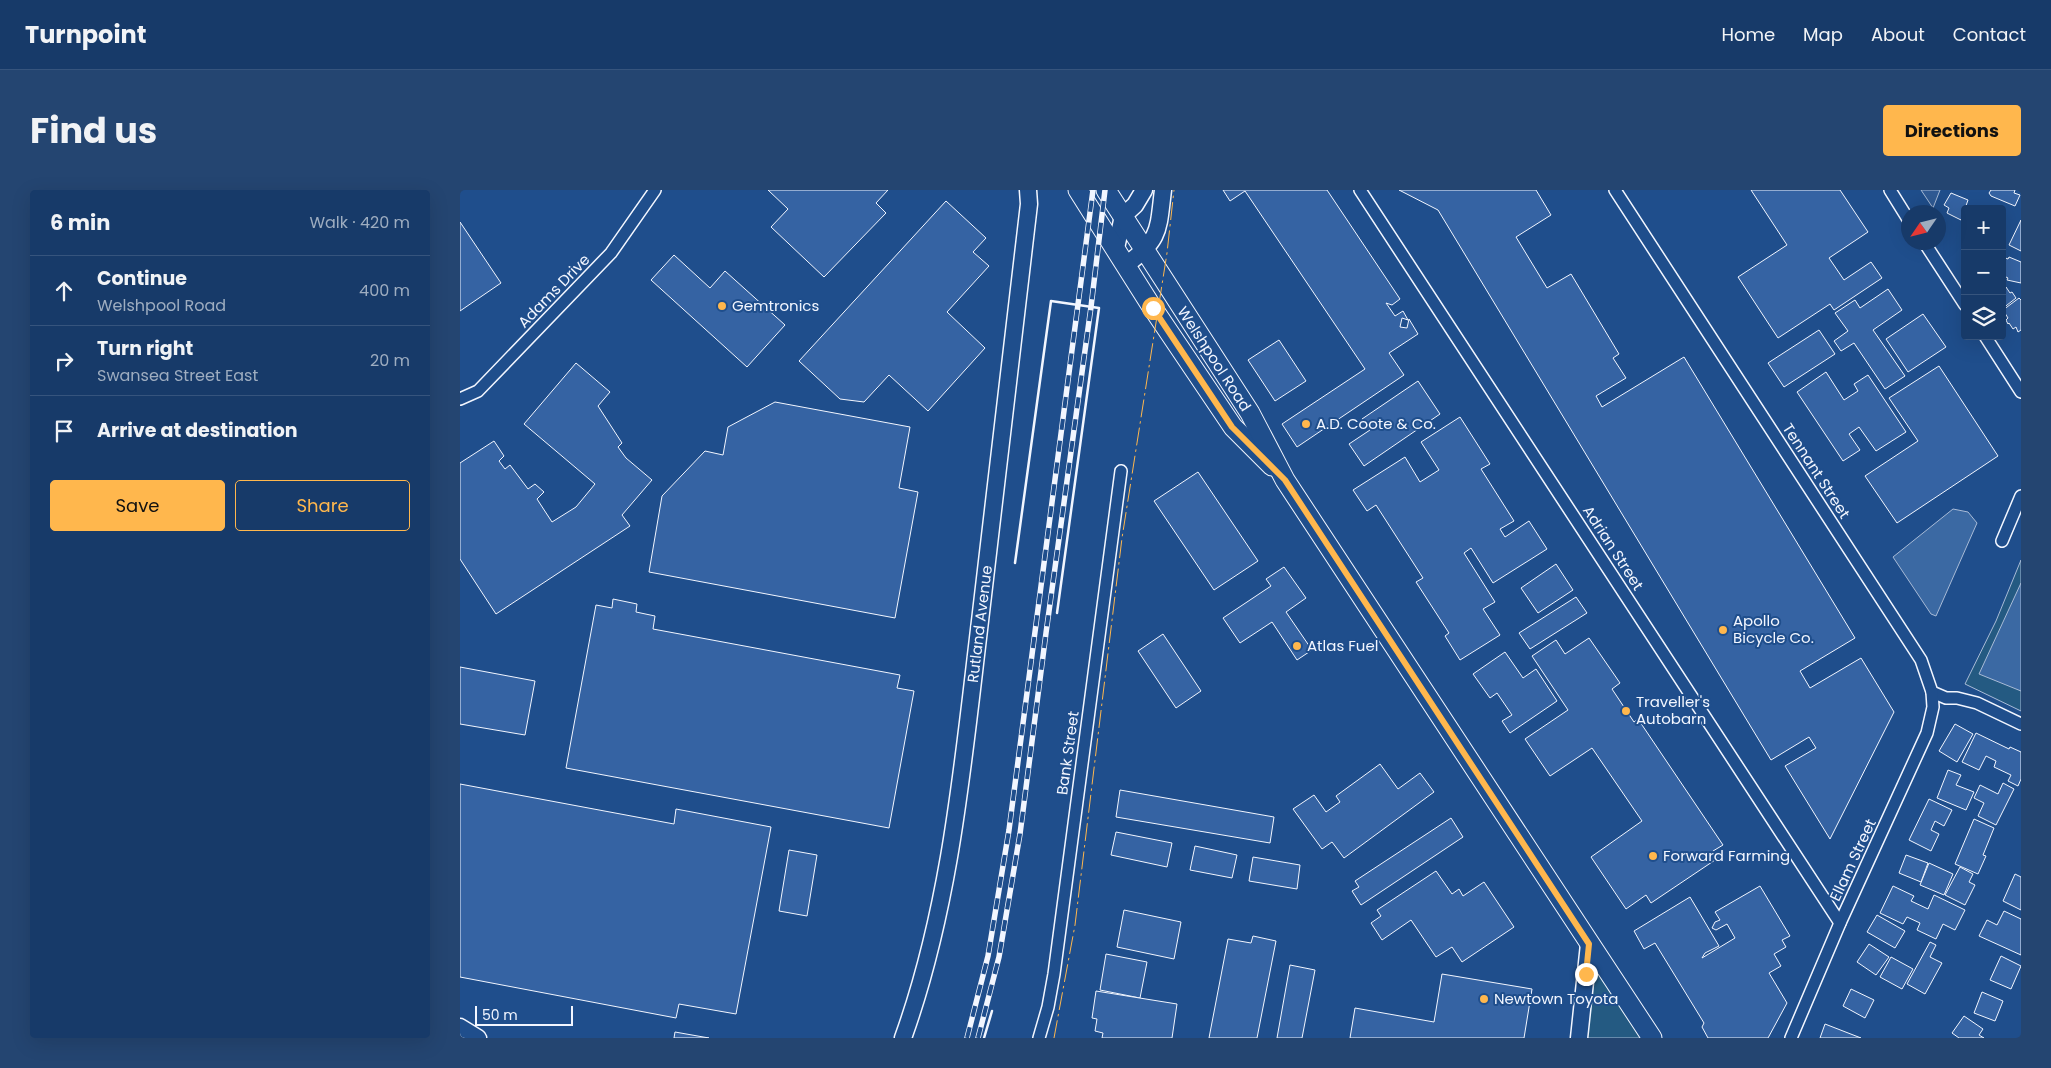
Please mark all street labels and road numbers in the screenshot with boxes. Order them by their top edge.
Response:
street label: Adams Drive [513,249,594,332]
street label: Welshpool Road [1173,302,1256,415]
street label: Tennant Street [1778,419,1855,522]
street label: Adrian Street [1578,501,1649,594]
street label: Rutland Avenue [962,564,997,684]
street label: Bank Street [1051,710,1084,796]
street label: Ellam Street [1824,815,1881,904]

